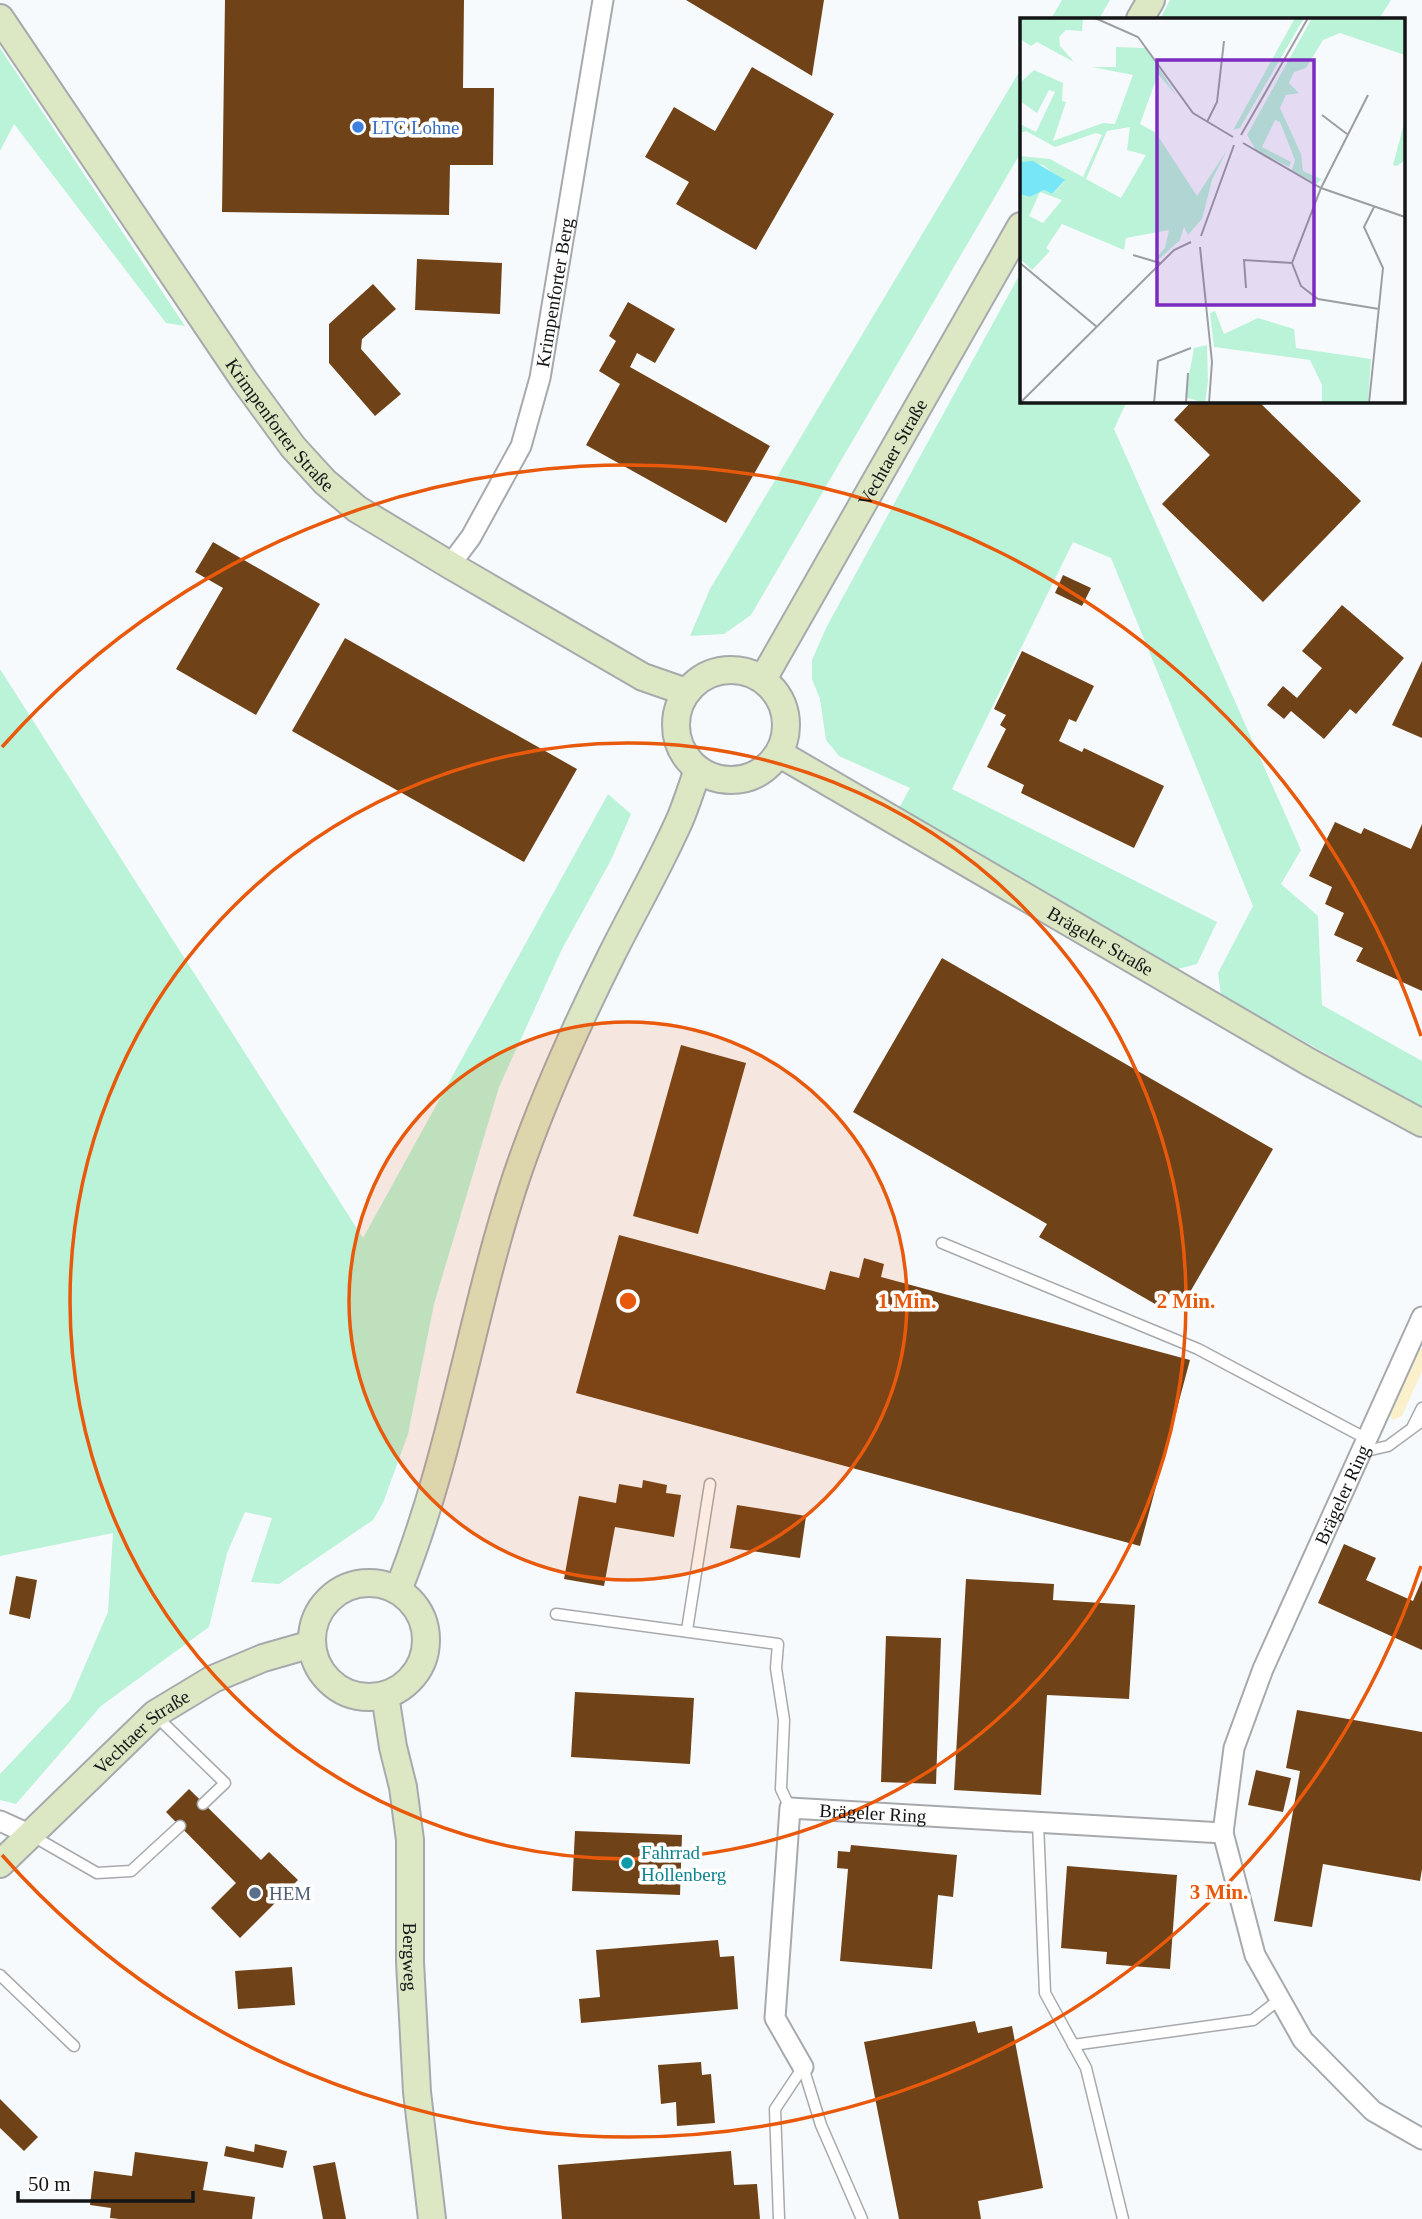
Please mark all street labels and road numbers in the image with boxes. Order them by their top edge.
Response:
street label: Krimpenforter Berg [531,216,577,369]
street label: Krimpenforter Straße [222,354,338,496]
street label: Vechtaer Straße [853,395,931,509]
street label: Brägeler Straße [1044,902,1157,980]
street label: Brägeler Ring [1310,1441,1374,1548]
street label: Vechtaer Straße [89,1685,193,1778]
street label: Brägeler Ring [819,1799,927,1826]
street label: Bergweg [399,1923,422,1992]

